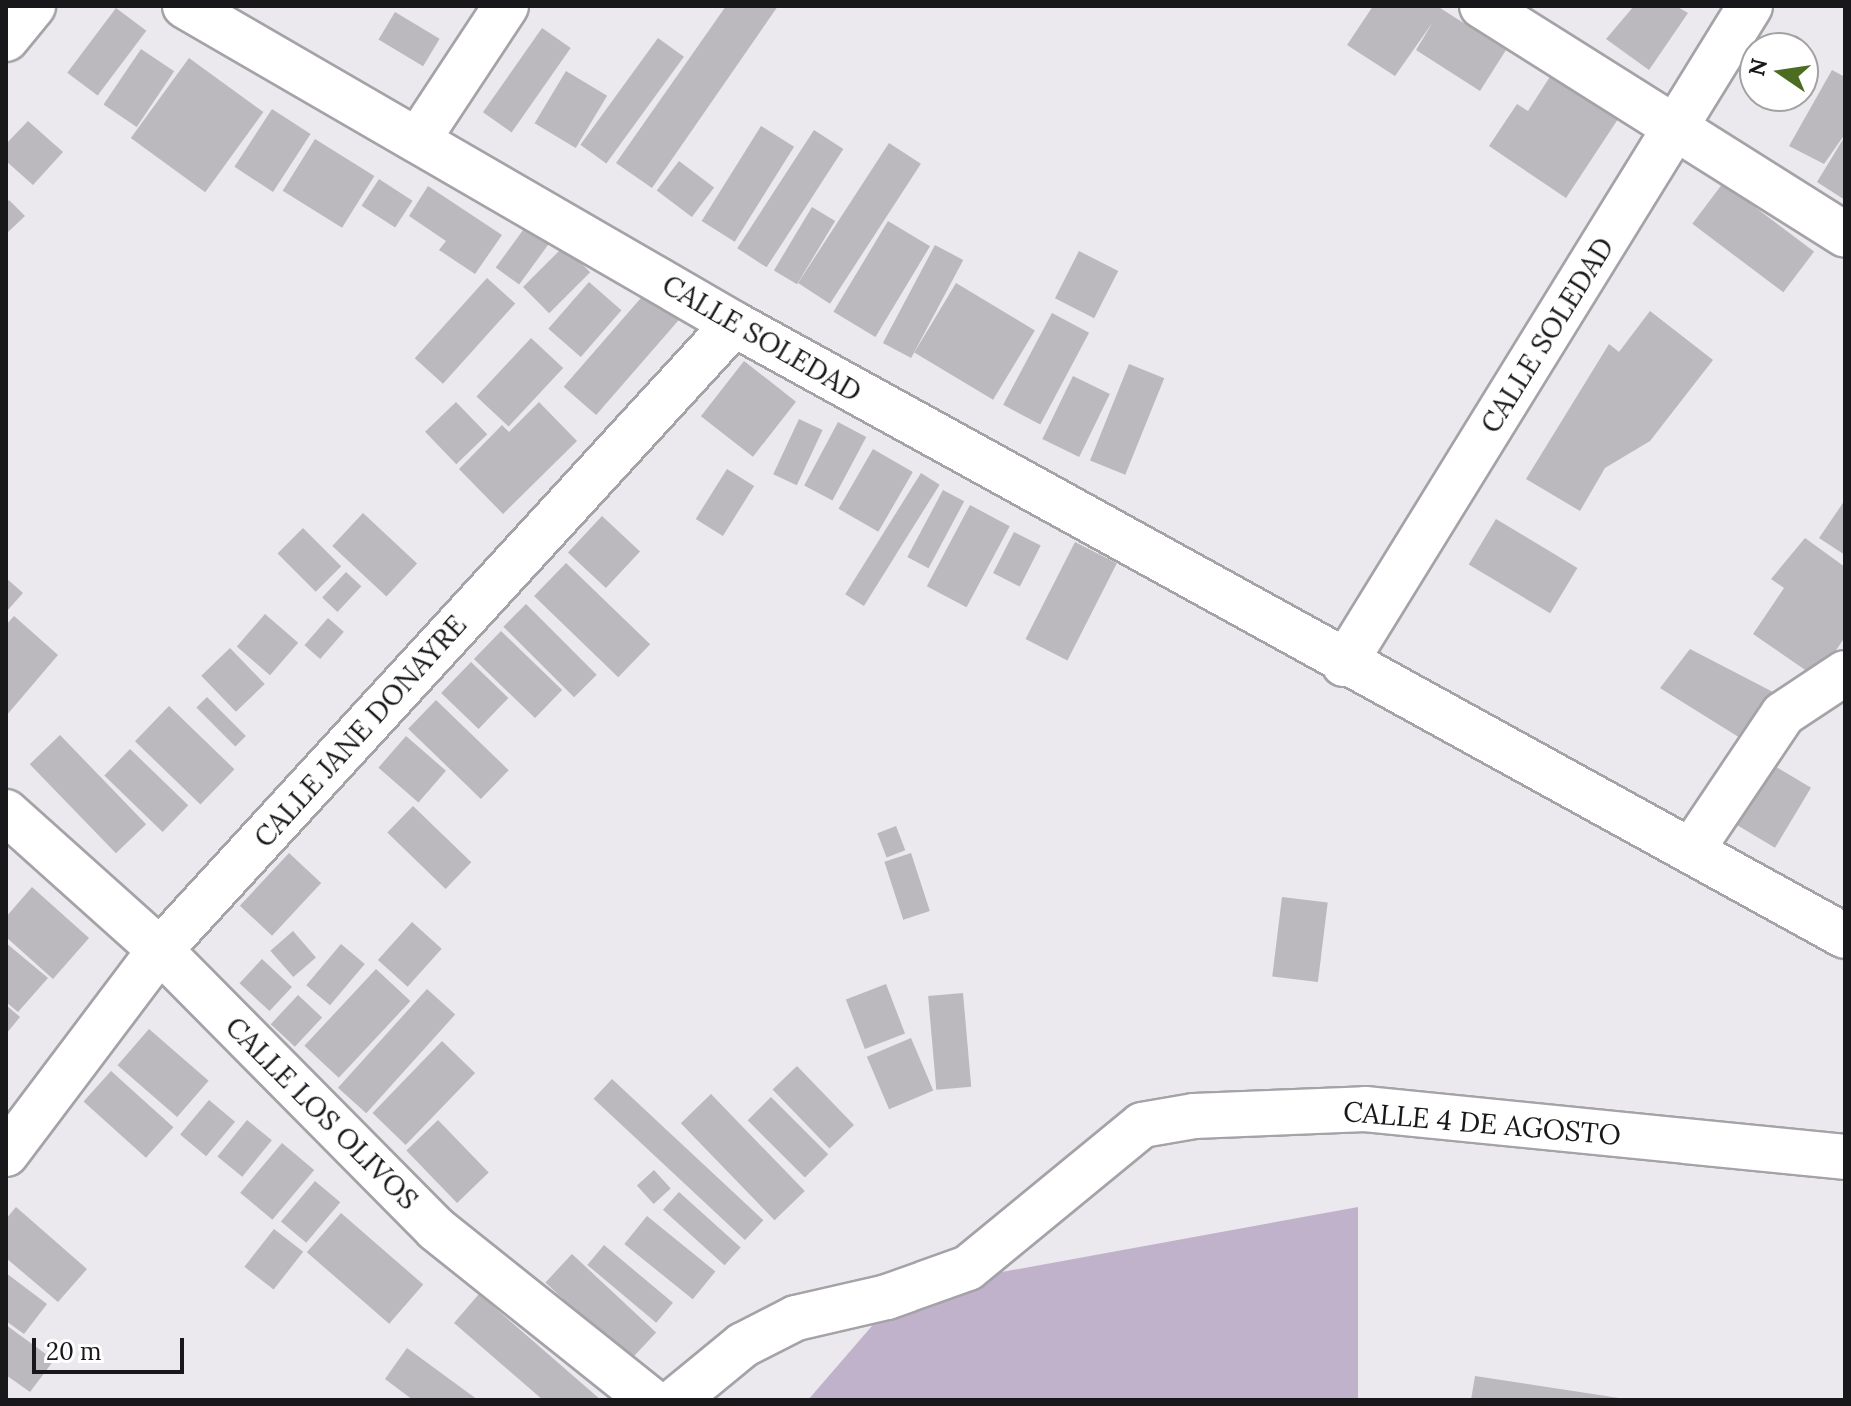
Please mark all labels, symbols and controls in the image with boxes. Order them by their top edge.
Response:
north arrow [1739,32,1819,112]
text: N [1742,56,1773,78]
street label: CALLE SOLEDAD [1473,231,1621,439]
street label: CALLE SOLEDAD [657,267,867,409]
street label: CALLE JANE DONAYRE [247,608,473,854]
street label: CALLE LOS OLIVOS [219,1010,425,1216]
street label: CALLE 4 DE AGOSTO [1342,1094,1622,1152]
scale bar [36,1322,188,1372]
text: 20 m [46,1336,102,1367]

